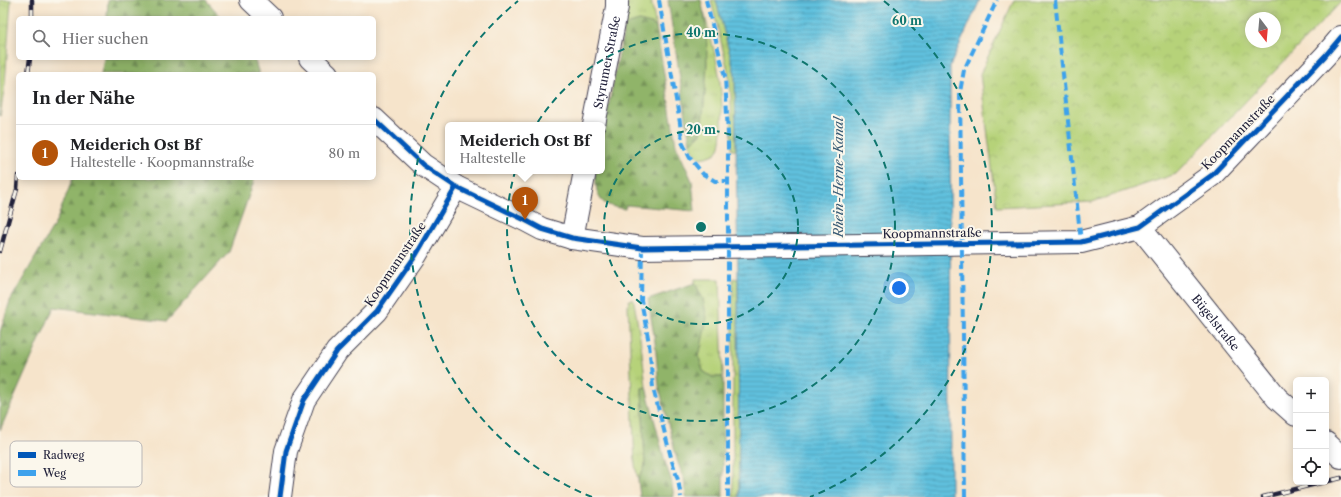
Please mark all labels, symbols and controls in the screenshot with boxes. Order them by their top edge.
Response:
north arrow [1245,12,1281,48]
text: 60 m [892,13,922,28]
street label: Styrumer Straße [590,14,623,110]
search box [16,16,376,60]
text: 40 m [686,25,716,40]
icon: search [30,27,52,49]
text: Hier suchen [62,29,149,48]
text: In der Nähe [32,88,135,108]
street label: Koopmannstraße [1198,91,1278,173]
water label: Rhein-Herne-Kanal [830,115,846,238]
popup [445,122,605,174]
text: 20 m [686,122,716,137]
text: Meiderich Ost Bf [460,131,590,150]
text: Meiderich Ost Bf [70,135,201,154]
text: 1 [42,145,48,161]
text: 80 m [328,145,360,161]
text: Haltestelle [460,150,526,166]
text: Haltestelle · Koopmannstraße [70,154,254,170]
pin: 1 [512,187,538,220]
street label: Koopmannstraße [361,218,429,309]
centre of rings [694,220,708,234]
street label: Koopmannstraße [882,225,982,241]
your location [889,278,909,298]
street label: Bügelstraße [1189,291,1244,354]
map controls [1293,377,1329,485]
button: + [1293,377,1329,413]
button: − [1293,413,1329,449]
legend [10,441,142,487]
text: Radweg [43,448,84,462]
button: locate [1293,449,1329,485]
text: Weg [42,466,66,480]

